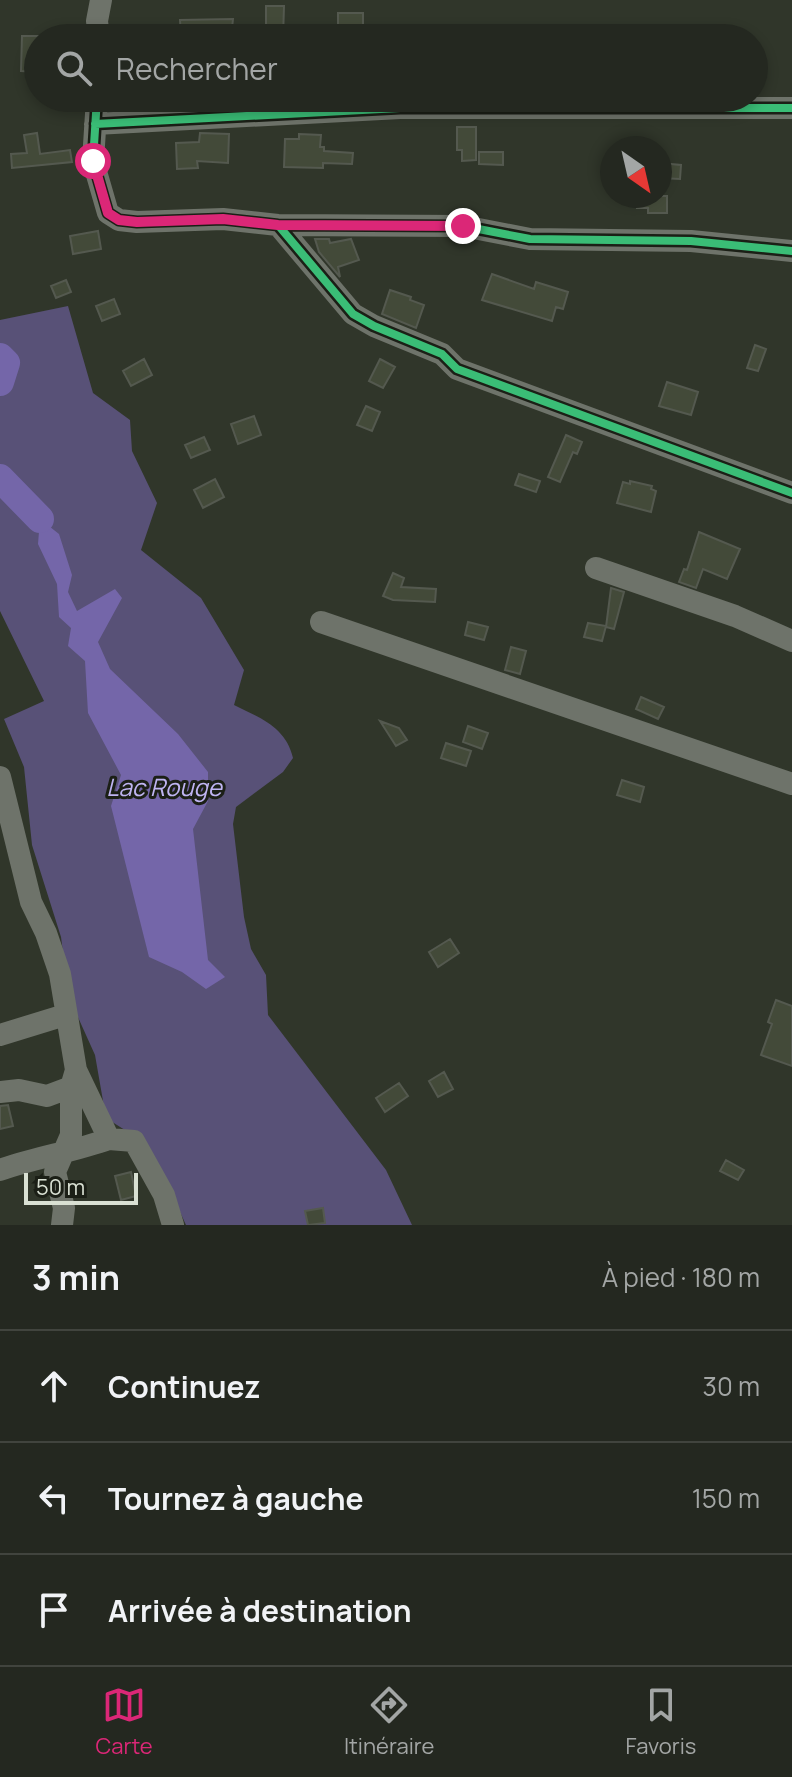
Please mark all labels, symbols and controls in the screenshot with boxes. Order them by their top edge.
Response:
search box [24,24,768,112]
icon: search [52,46,96,90]
text: Rechercher [116,48,278,89]
north arrow [600,136,672,208]
route start [75,143,111,179]
route end [445,208,481,244]
water label: Lac Rouge [106,770,224,803]
scale bar [24,1169,138,1205]
text: 50 m [36,1172,85,1202]
text: 3 min [32,1254,120,1300]
text: À pied · 180 m [602,1259,760,1295]
icon: ahead [32,1364,76,1408]
text: Continuez [108,1366,260,1407]
text: 30 m [703,1368,760,1404]
icon: left [32,1476,76,1520]
text: Tournez à gauche [108,1478,364,1519]
text: 150 m [692,1480,760,1516]
icon: arrive [32,1588,76,1632]
text: Arrivée à destination [108,1590,411,1631]
tab: Carte [96,1683,153,1761]
tab: Itinéraire [344,1683,434,1761]
tab: Favoris [626,1683,696,1761]

